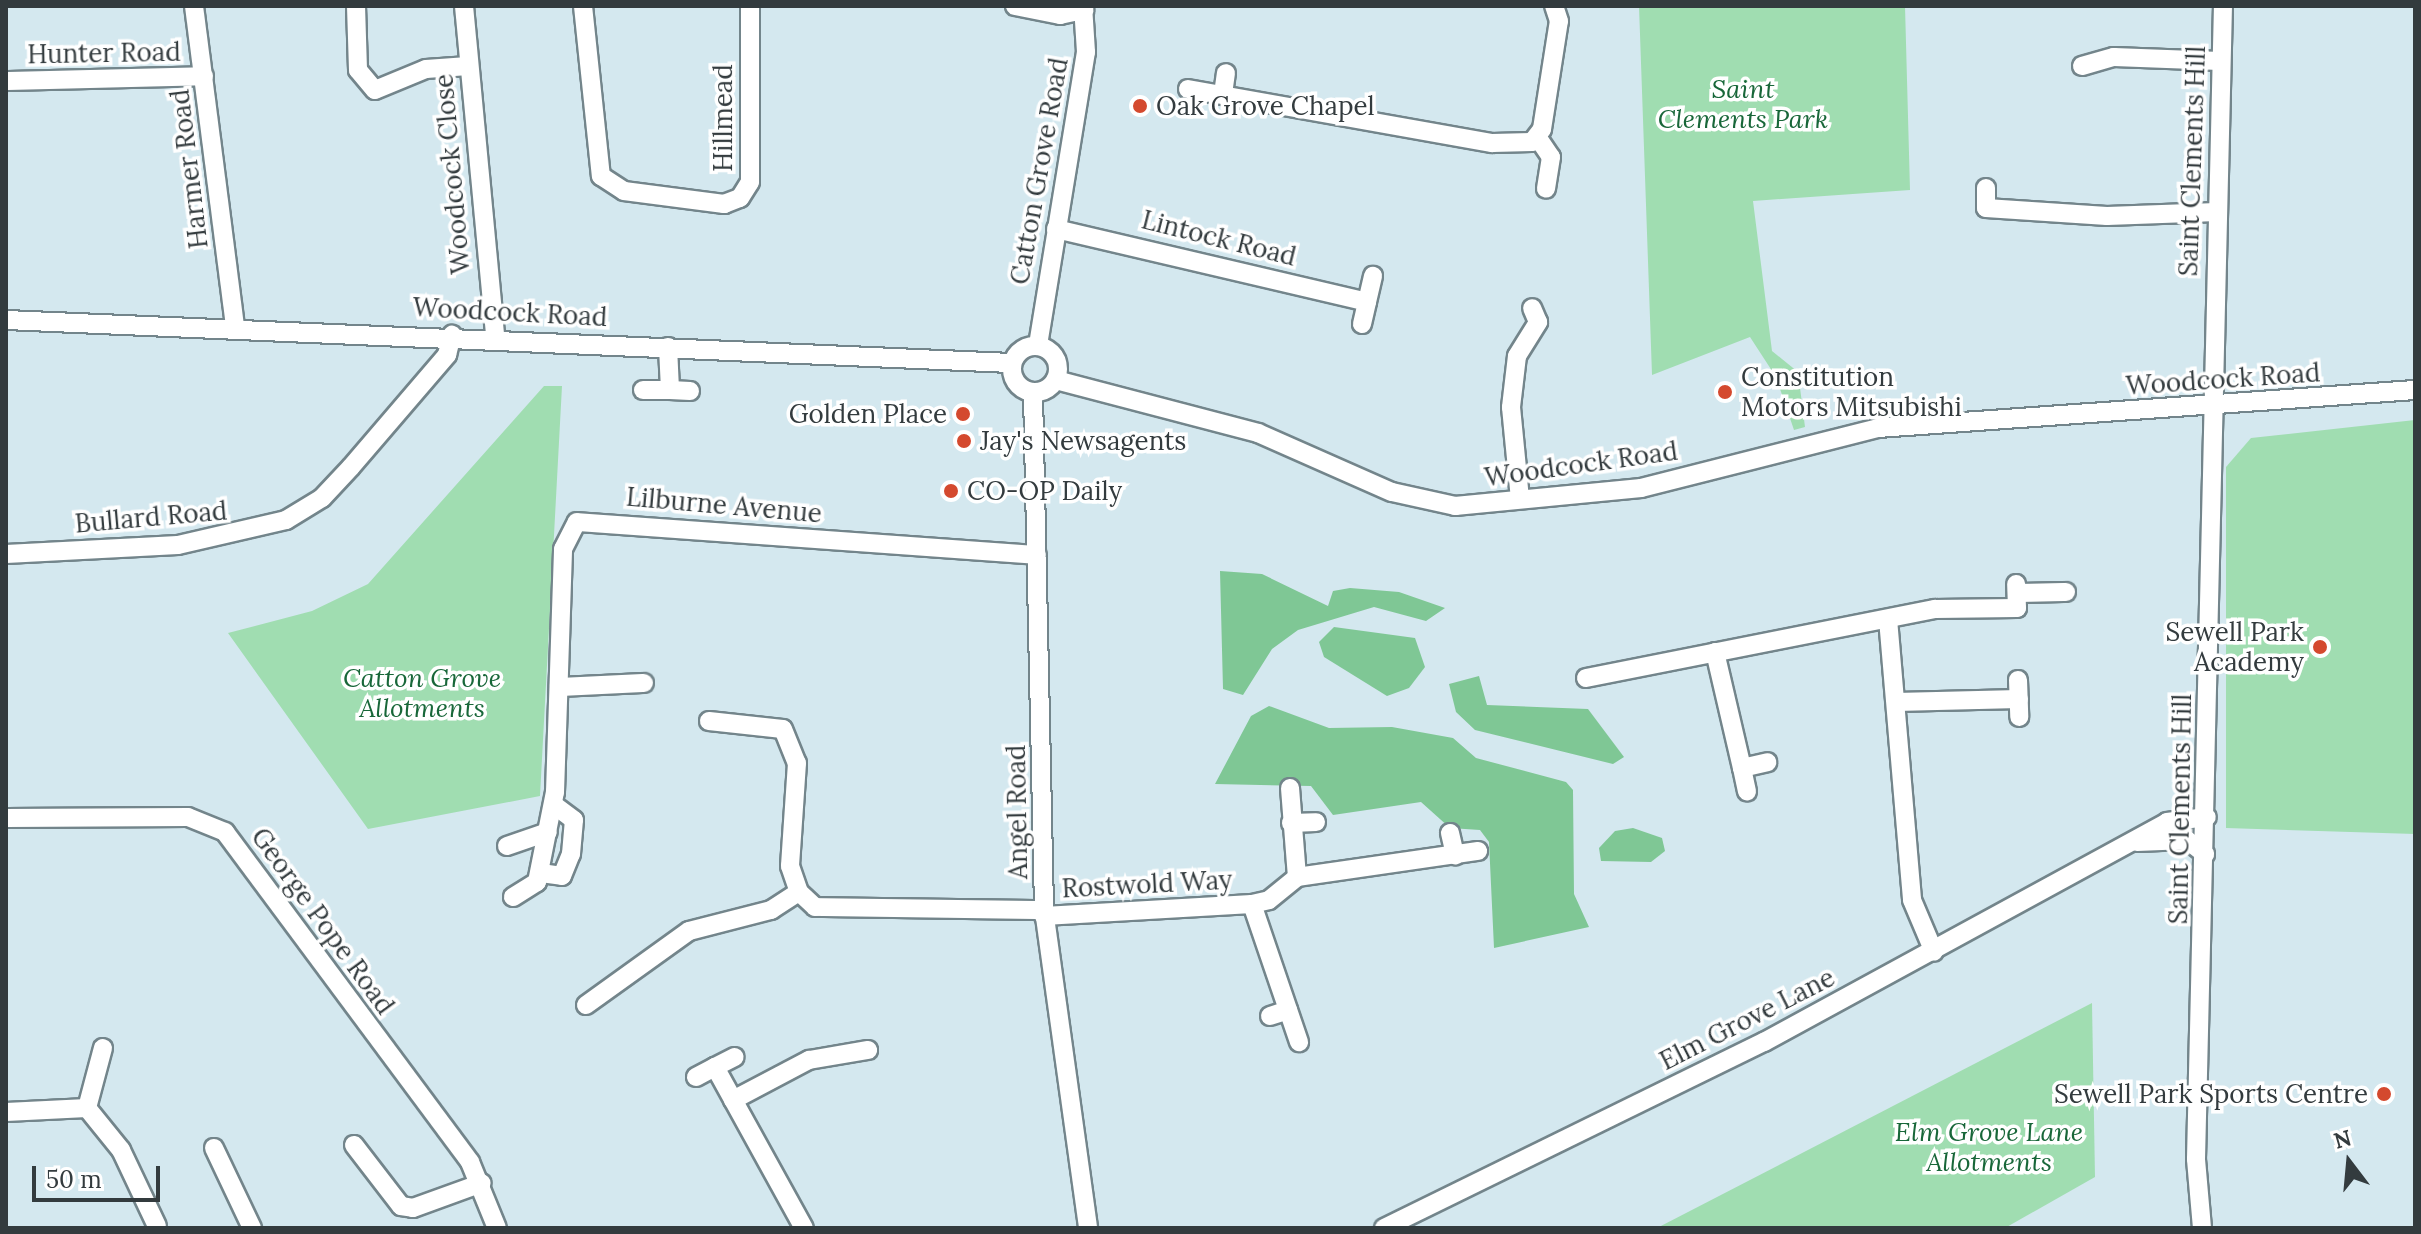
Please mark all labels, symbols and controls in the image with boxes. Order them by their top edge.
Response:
street label: Hunter Road [27,36,181,70]
street label: Saint Clements Hill [2172,45,2212,277]
street label: Catton Grove Road [1004,55,1074,287]
street label: Hillmead [707,64,739,172]
street label: Woodcock Close [428,73,476,275]
park label: Saint Clements Park [1658,73,1828,134]
street label: Harmer Road [164,87,214,251]
place label: Oak Grove Chapel [1156,90,1375,122]
marker: Oak Grove Chapel [1131,97,1149,115]
street label: Lintock Road [1139,204,1299,272]
street label: Woodcock Road [412,291,608,333]
street label: Woodcock Road [2125,357,2321,401]
place label: Constitution Motors Mitsubishi [1741,361,1962,422]
marker: Constitution Motors Mitsubishi [1716,383,1734,401]
place label: Golden Place [789,398,947,430]
marker: Golden Place [954,405,972,423]
place label: Jay's Newsagents [980,425,1186,457]
marker: Jay's Newsagents [955,432,973,450]
street label: Woodcock Road [1482,435,1680,493]
place label: CO-OP Daily [967,475,1122,507]
street label: Lilburne Avenue [625,481,823,529]
marker: CO-OP Daily [942,482,960,500]
street label: Bullard Road [74,495,228,539]
place label: Sewell Park Academy [2166,616,2304,678]
marker: Sewell Park Academy [2311,638,2329,656]
park label: Catton Grove Allotments [343,662,501,724]
street label: Saint Clements Hill [2162,693,2198,925]
street label: Angel Road [1000,744,1034,880]
street label: George Pope Road [245,822,401,1020]
street label: Rostwold Way [1061,864,1233,904]
street label: Elm Grove Lane [1654,961,1840,1077]
place label: Sewell Park Sports Centre [2054,1078,2368,1110]
marker: Sewell Park Sports Centre [2375,1085,2393,1103]
park label: Elm Grove Lane Allotments [1895,1116,2083,1178]
north arrow [2309,1122,2389,1202]
text: N [2330,1123,2354,1155]
scale bar [36,1150,164,1200]
text: 50 m [46,1164,102,1195]

